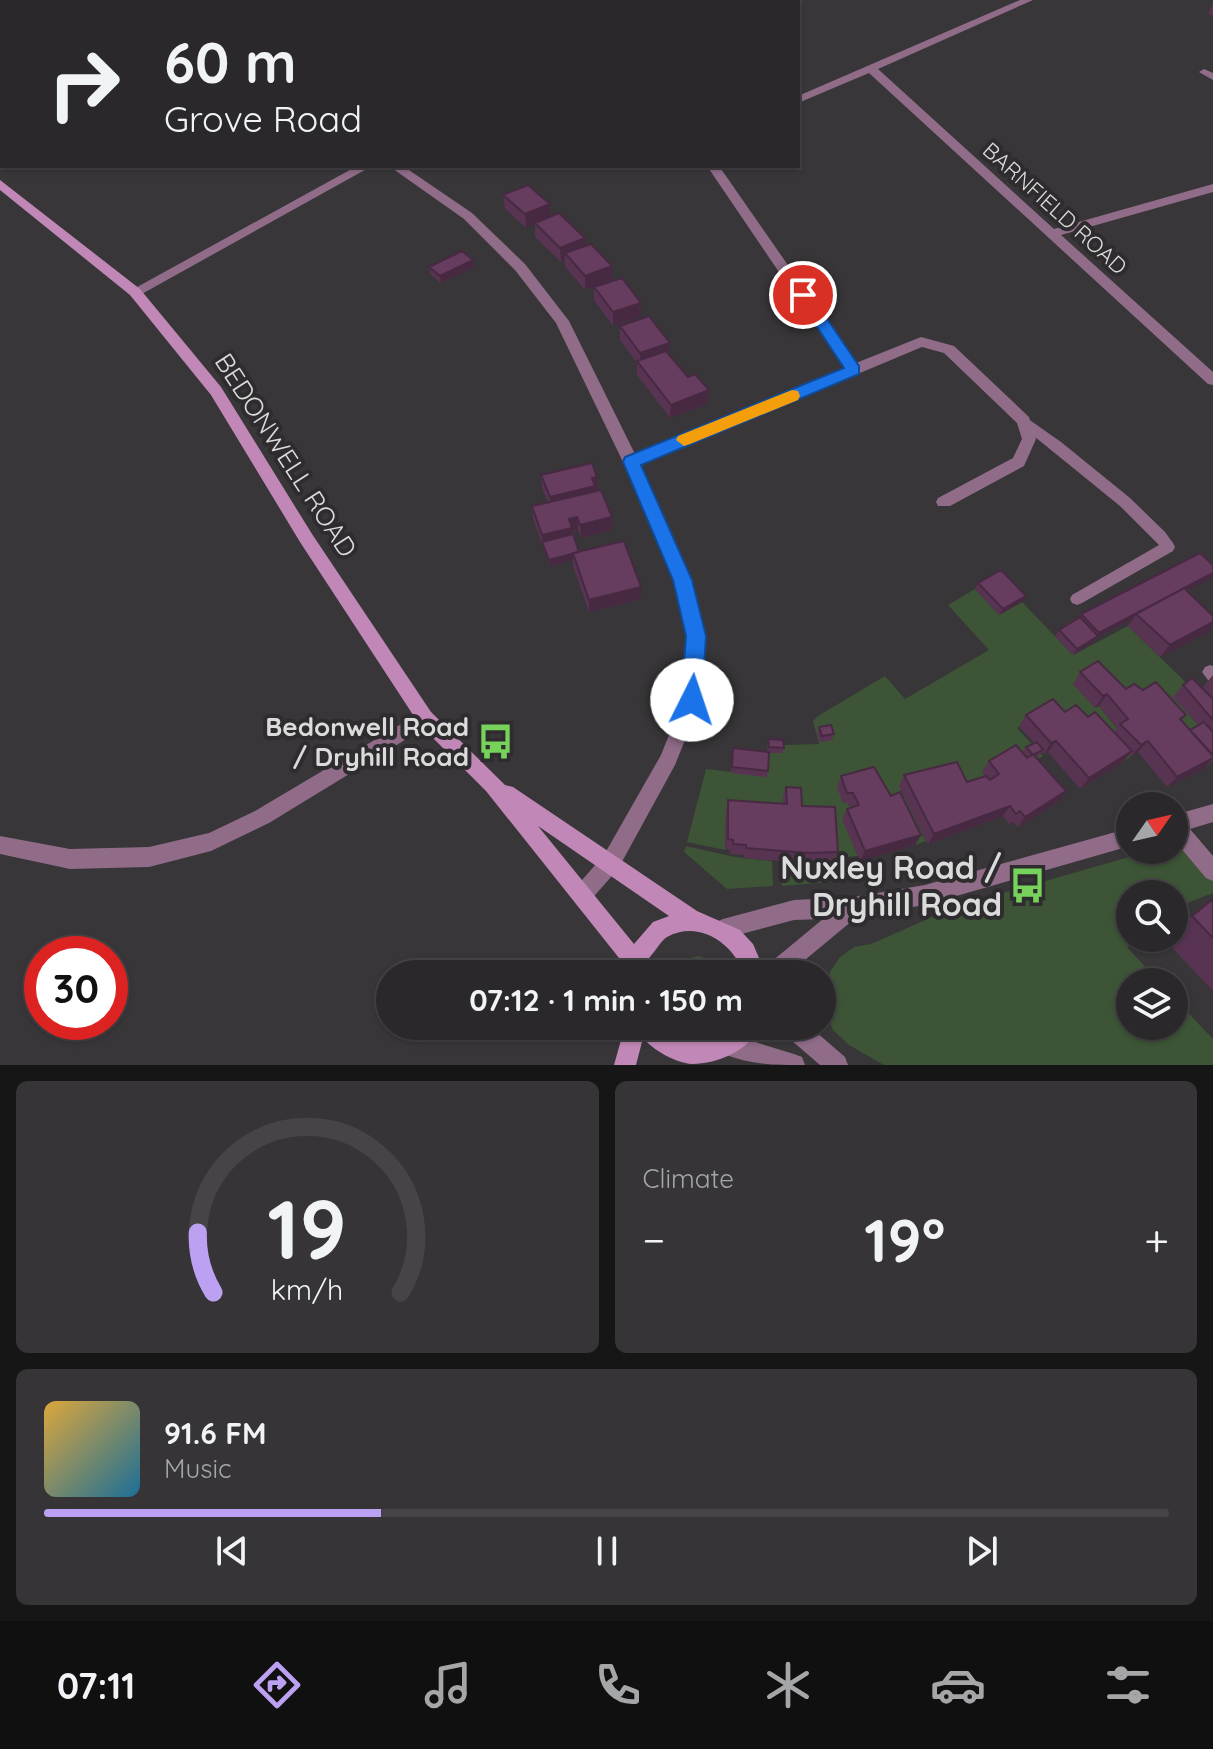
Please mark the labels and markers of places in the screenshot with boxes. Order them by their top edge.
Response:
pin [769,261,837,329]
place label: Bedonwell Road / Dryhill Road [265,710,469,773]
bus stop icon: Bedonwell Road / Dryhill Road [476,722,514,760]
place label: Nuxley Road / Dryhill Road [780,847,1002,924]
bus stop icon: Nuxley Road / Dryhill Road [1009,866,1047,904]

